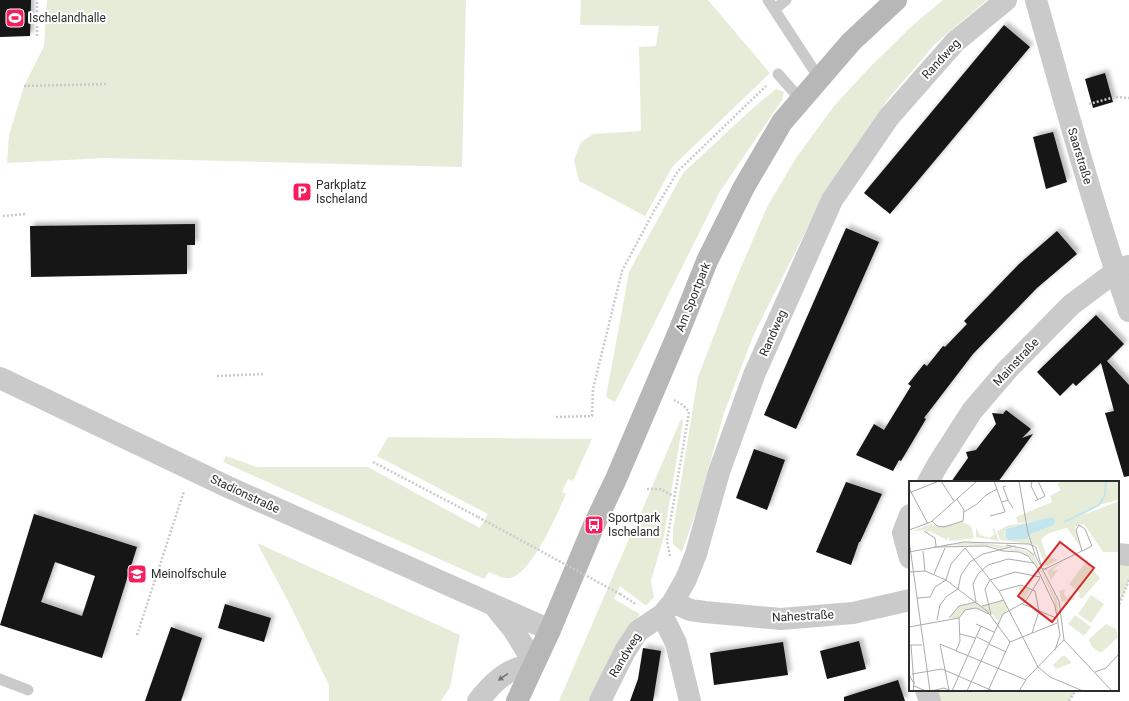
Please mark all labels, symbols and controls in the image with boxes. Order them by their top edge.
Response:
sports icon: Ischelandhalle [4,7,26,29]
place label: Ischelandhalle [29,11,106,25]
street label: Randweg [919,36,963,82]
street label: Saarstraße [1065,126,1095,186]
place label: Parkplatz Ischeland [316,178,368,206]
parking icon: Parkplatz Ischeland [291,181,313,203]
street label: Am Sportpark [673,259,714,334]
street label: Randweg [757,308,789,358]
street label: Mainstraße [990,335,1042,389]
street label: Stadionstraße [208,472,282,516]
inset map [909,481,1119,691]
place label: Sportpark Ischeland [608,511,661,539]
bus stop icon: Sportpark Ischeland [583,514,605,536]
school or university icon: Meinolfschule [126,563,148,585]
place label: Meinolfschule [151,567,226,581]
street label: Nahestraße [772,607,834,625]
street label: Randweg [606,630,644,680]
one-way arrow [497,673,508,681]

